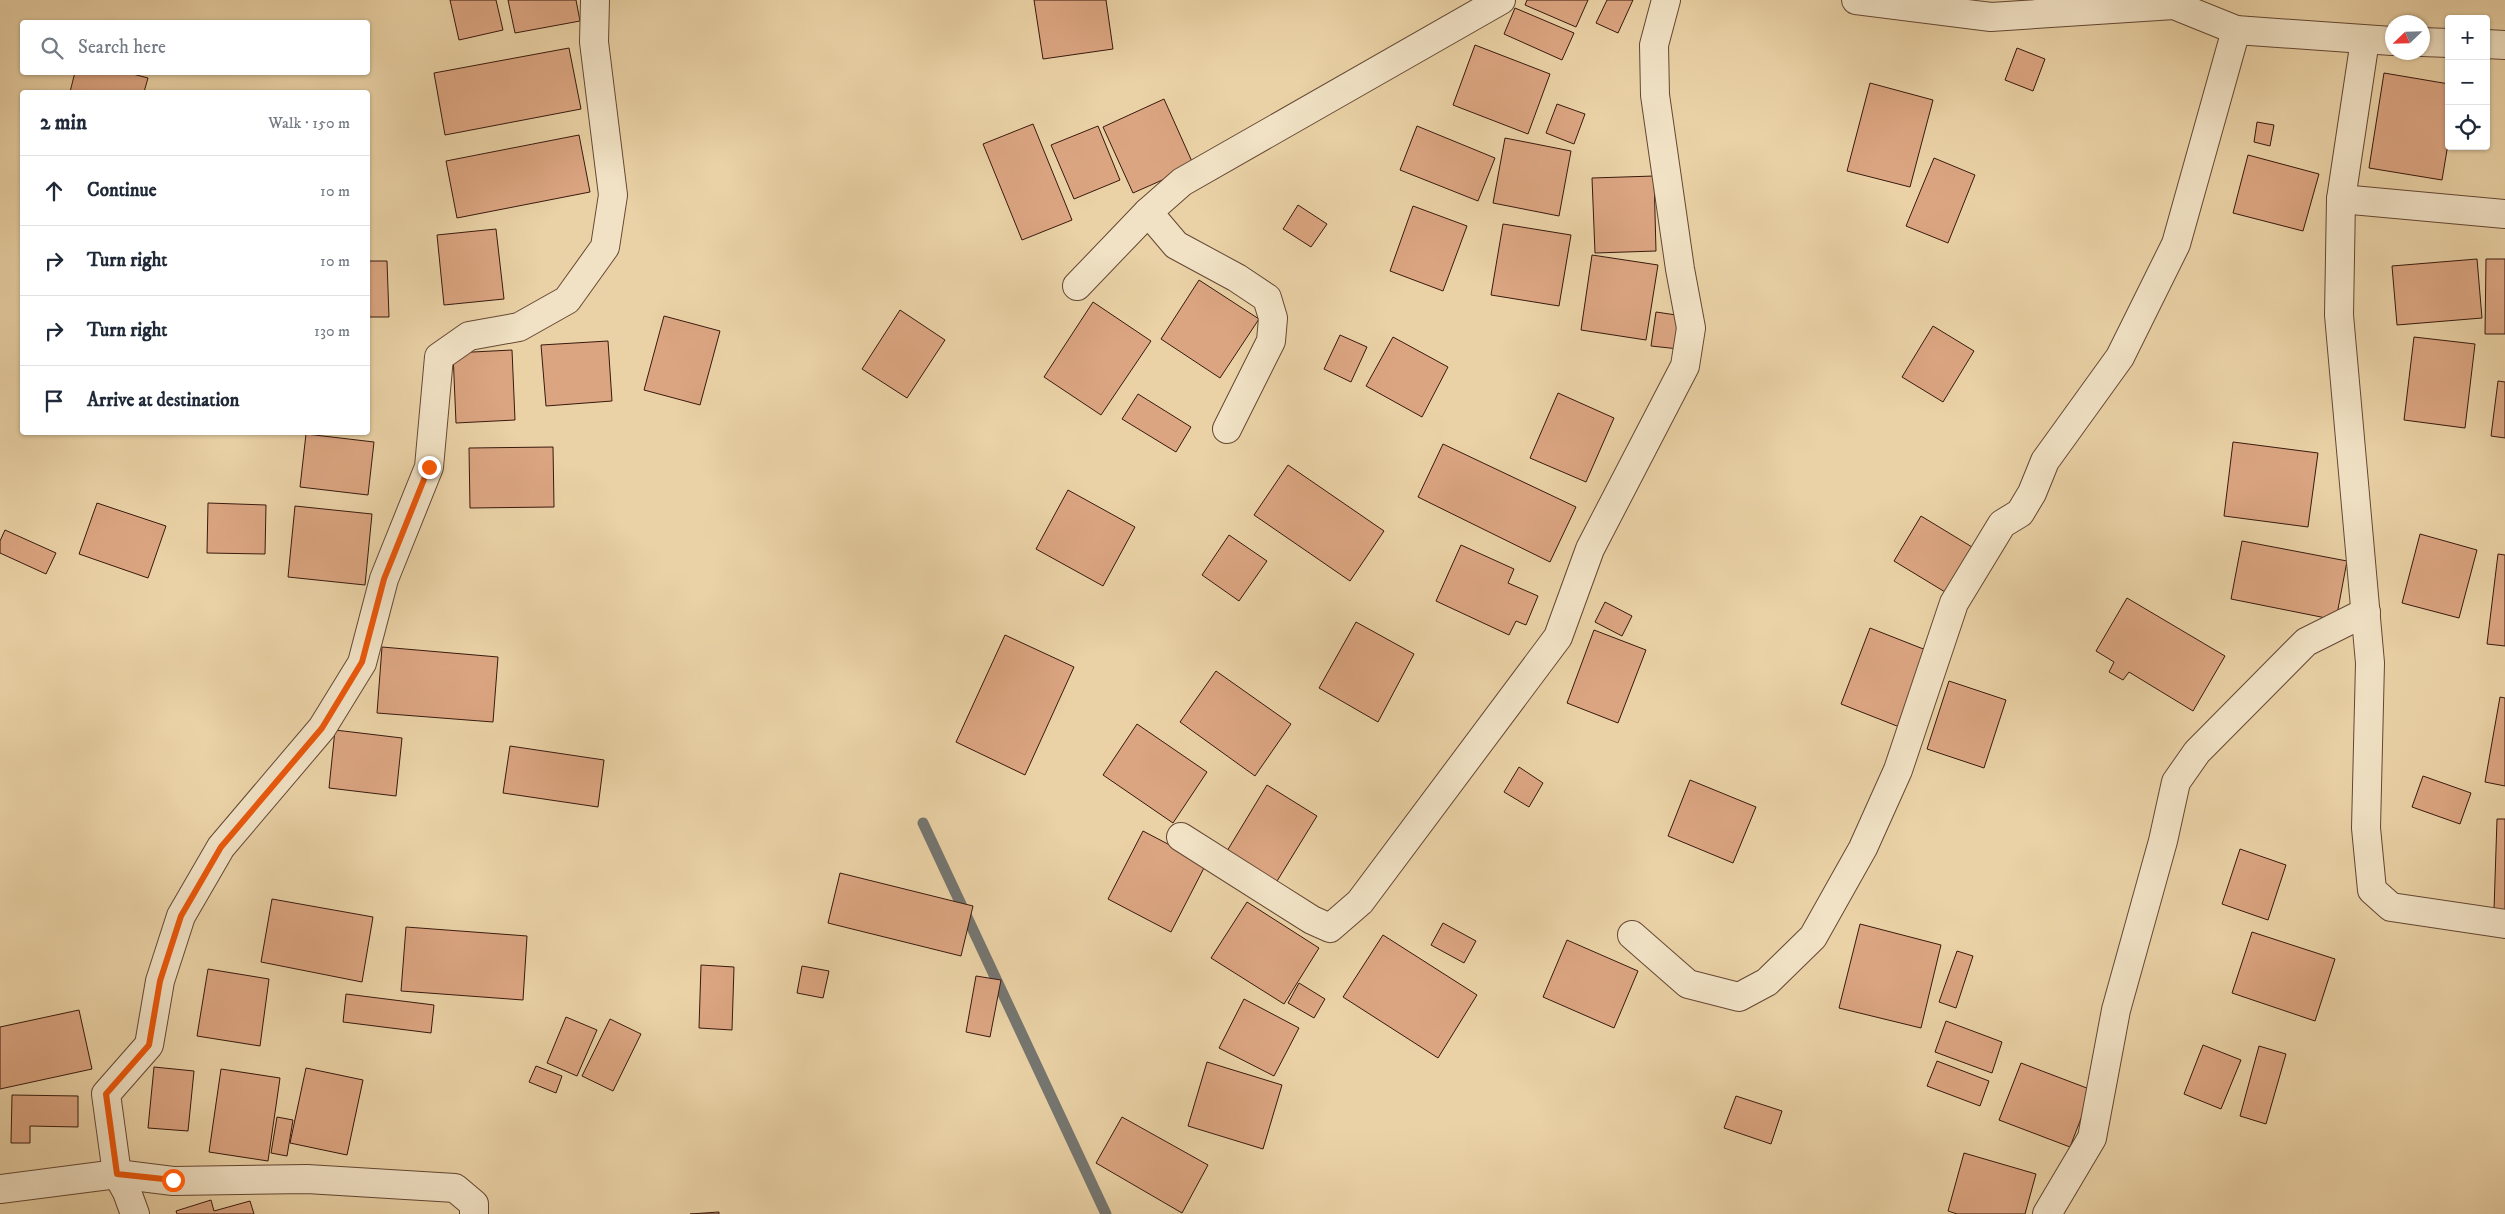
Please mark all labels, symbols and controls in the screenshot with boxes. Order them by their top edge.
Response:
north arrow [2385,15,2430,60]
map controls [2445,15,2490,150]
button: + [2445,15,2490,60]
search box [20,20,370,75]
icon: search [38,34,66,62]
text: Search here [78,36,166,59]
button: − [2445,60,2490,105]
button: locate [2445,105,2490,150]
text: 2 min [40,110,87,136]
text: Walk · 150 m [268,113,350,133]
icon: ahead [40,177,68,205]
text: Continue [87,179,157,202]
text: 10 m [320,181,350,201]
icon: right [40,247,68,275]
text: Turn right [87,249,167,272]
text: 10 m [320,251,350,271]
icon: right [40,317,68,345]
text: Turn right [87,319,167,342]
text: 130 m [314,321,350,341]
icon: arrive [40,387,68,415]
text: Arrive at destination [87,389,239,412]
route end [418,456,441,479]
route start [162,1169,185,1192]

